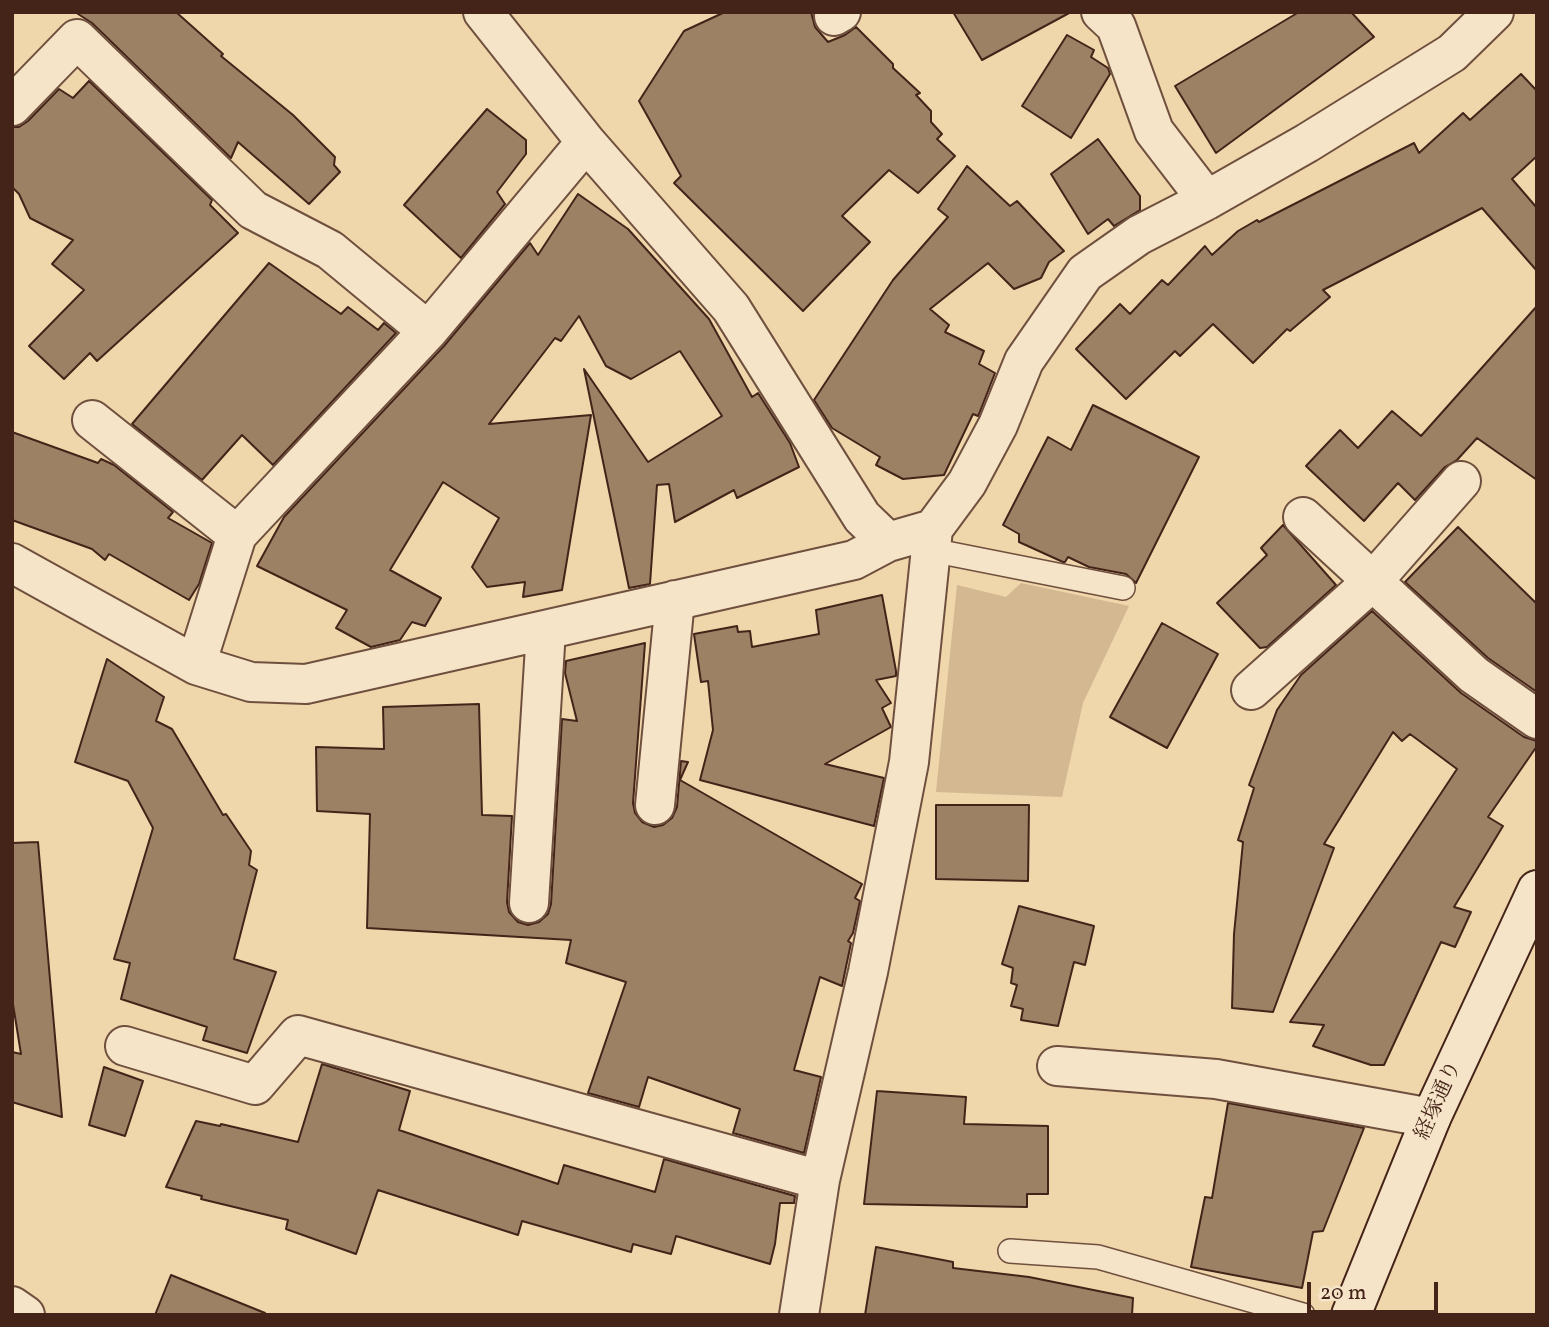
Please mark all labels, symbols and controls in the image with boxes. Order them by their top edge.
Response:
street label: 経塚通り [1411,1058,1469,1144]
scale bar [1311,1268,1442,1312]
text: 20 m [1320,1279,1366,1308]

